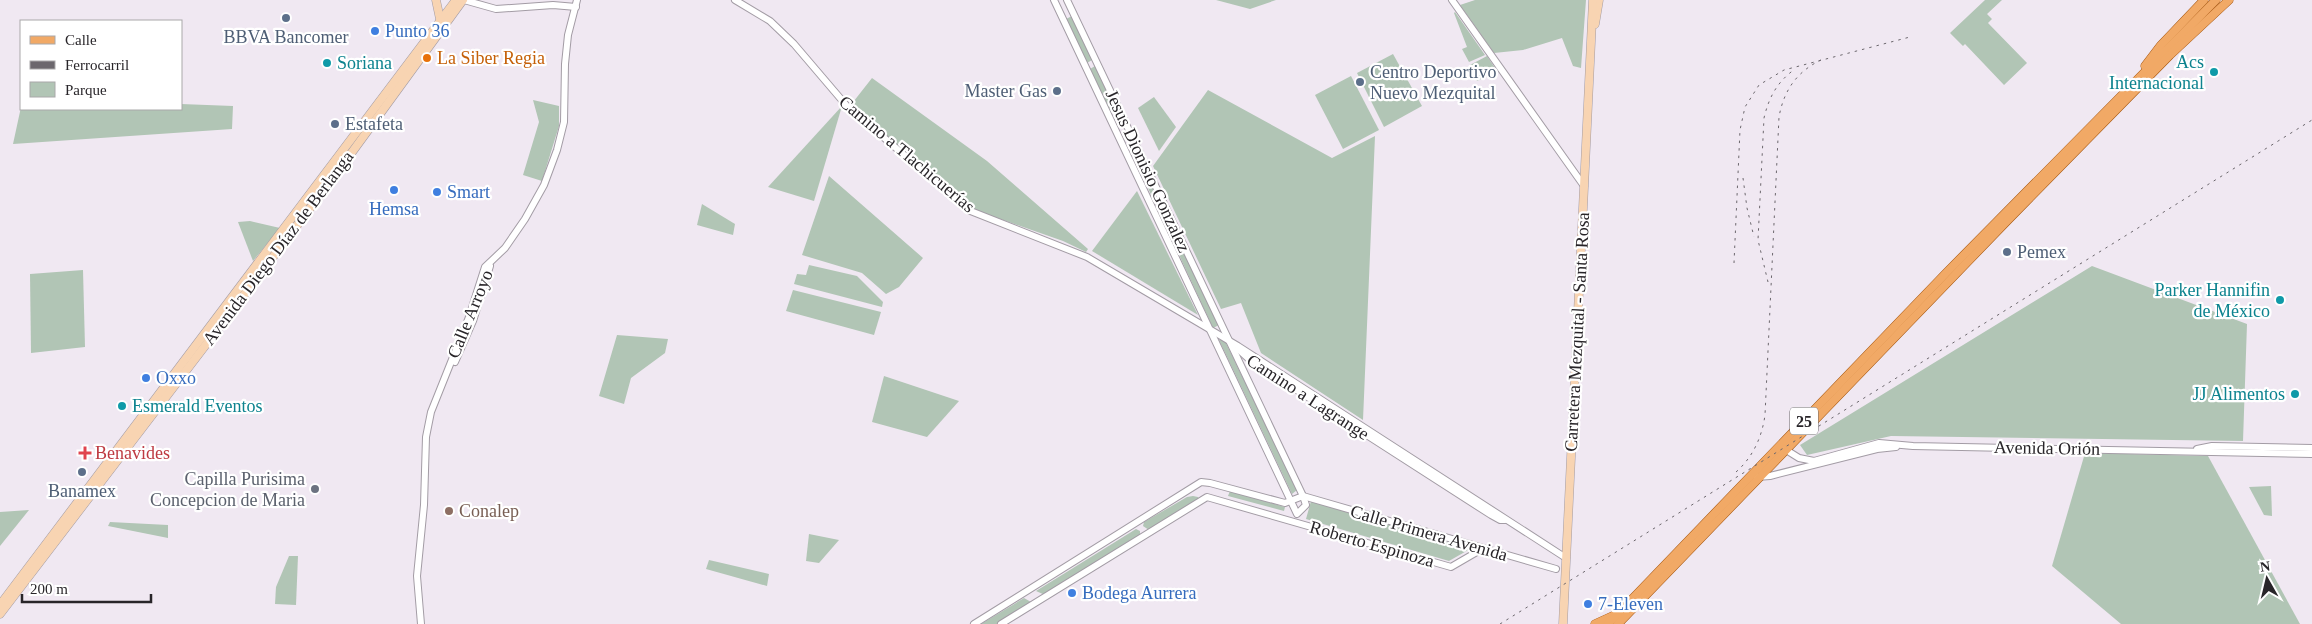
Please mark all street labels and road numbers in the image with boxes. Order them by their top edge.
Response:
street label: Jesus Dionisio Gonzalez [1102,87,1194,255]
street label: Camino a Tlachicuerías [835,92,979,216]
street label: Avenida Diego Díaz de Berlanga [199,147,357,349]
street label: Carretera Mezquital - Santa Rosa [1561,212,1593,452]
street label: Calle Arroyo [443,267,497,361]
street label: Camino a Lagrange [1243,350,1373,444]
road number: 25 [1790,408,1818,434]
street label: Avenida Orión [1994,437,2100,459]
street label: Calle Primera Avenida [1348,501,1510,565]
street label: Roberto Espinoza [1307,517,1437,571]

